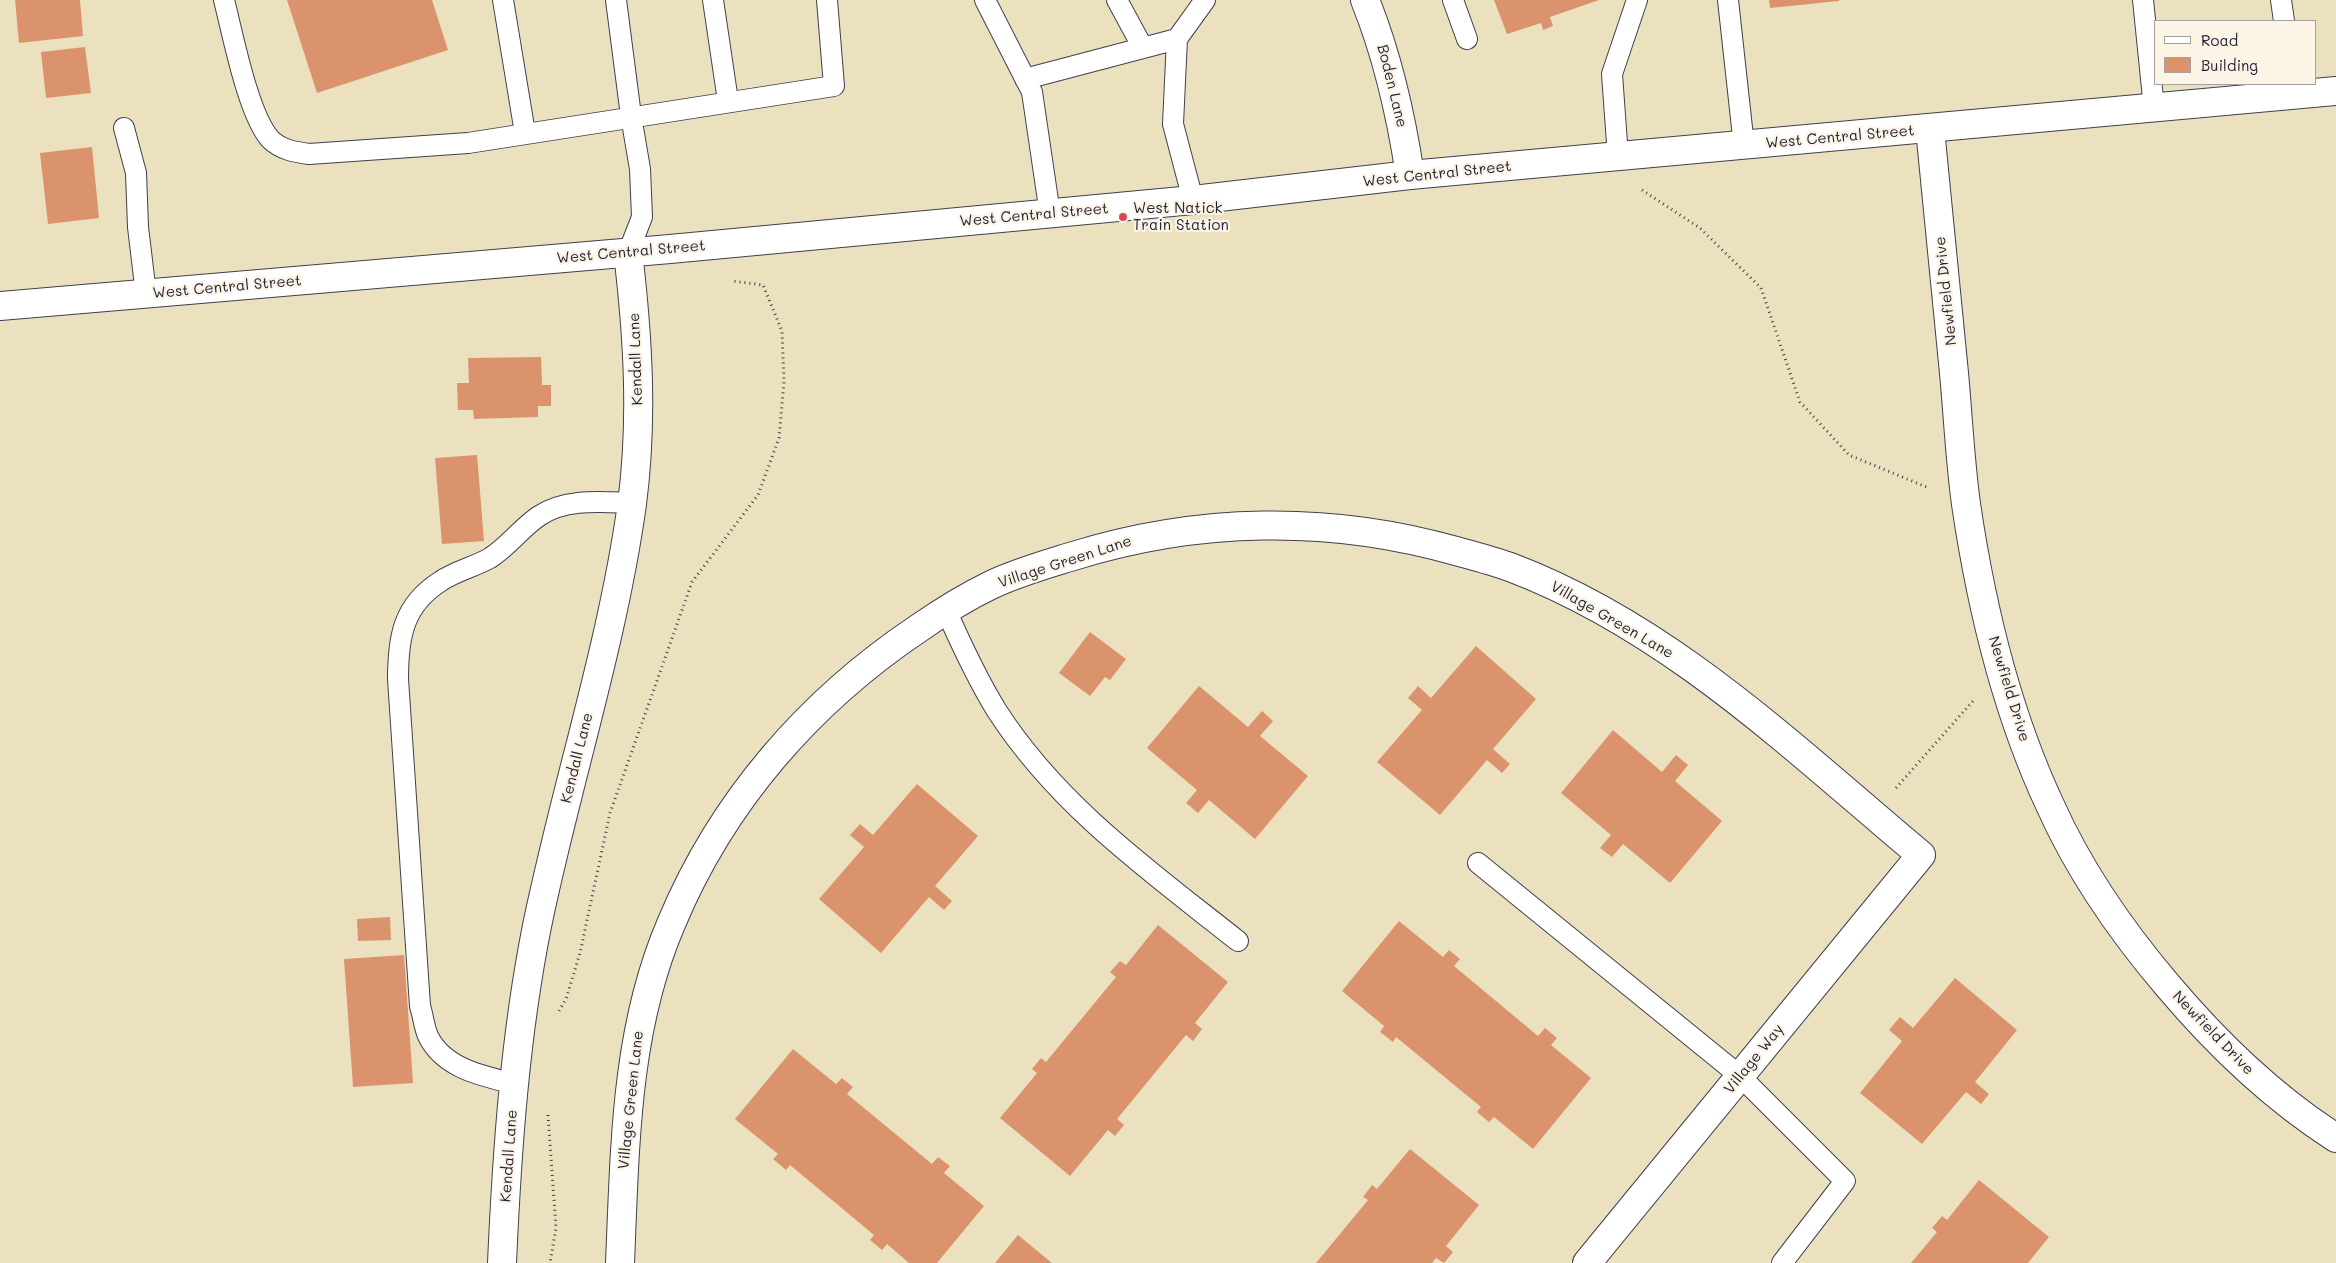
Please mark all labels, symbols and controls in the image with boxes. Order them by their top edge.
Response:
legend [2154,20,2316,85]
text: Road [2201,30,2238,50]
street label: Boden Lane [1373,43,1411,129]
text: Building [2201,55,2258,75]
street label: West Central Street [1765,122,1915,152]
street label: West Central Street [1362,157,1512,191]
place label: West Natick Train Station [1133,199,1229,234]
street label: West Central Street [959,200,1109,230]
marker: West Natick Train Station [1117,211,1129,223]
street label: Newfield Drive [1931,236,1961,346]
street label: West Central Street [556,237,706,267]
street label: West Central Street [152,272,302,302]
street label: Kendall Lane [625,312,647,406]
street label: Village Green Lane [996,532,1134,592]
street label: Village Green Lane [1547,577,1677,663]
street label: Newfield Drive [1984,634,2034,744]
street label: Kendall Lane [557,711,597,805]
street label: Newfield Drive [2169,987,2257,1079]
street label: Village Way [1720,1021,1788,1097]
street label: Village Green Lane [615,1030,647,1170]
street label: Kendall Lane [497,1109,521,1203]

